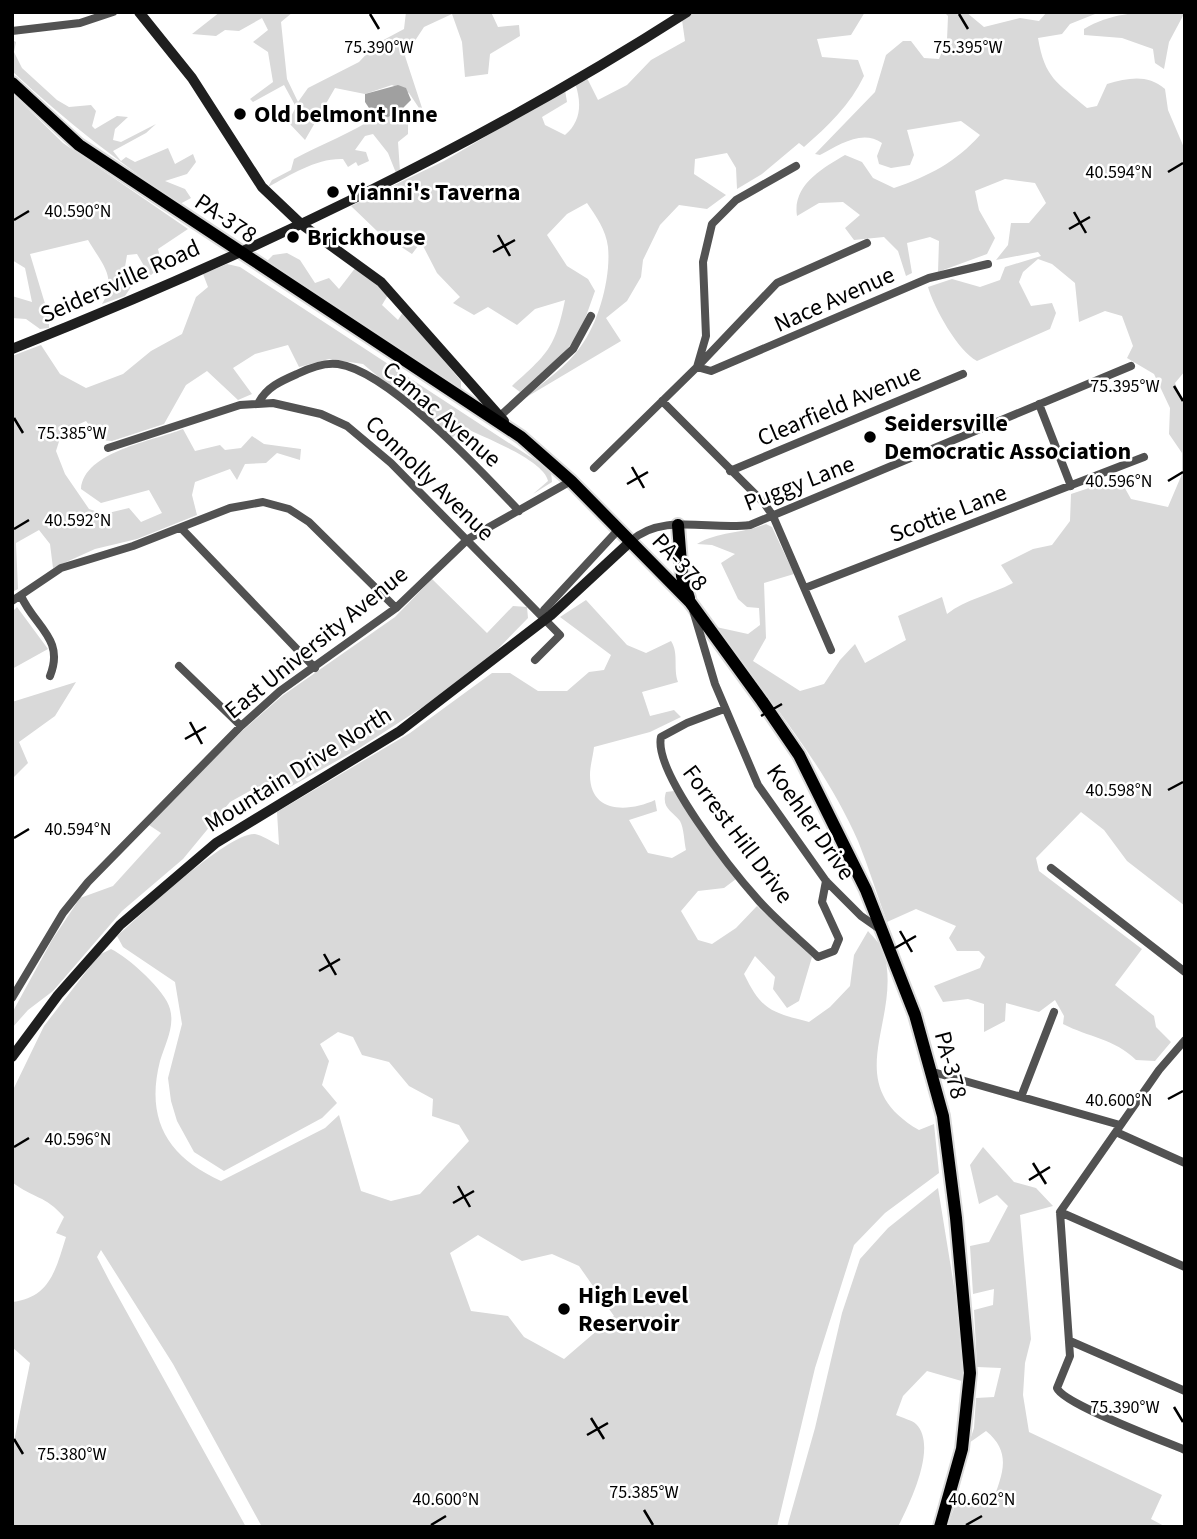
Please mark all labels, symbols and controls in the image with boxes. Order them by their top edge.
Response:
text: 75.390°W [344,35,414,60]
text: 75.395°W [933,35,1003,60]
place label: Old belmont Inne [254,97,438,132]
marker: Old belmont Inne [232,106,248,122]
text: 40.594°N [1086,160,1152,185]
place label: Yianni's Taverna [346,175,520,210]
marker: Yianni's Taverna [325,184,341,200]
street label: PA-378 [187,185,264,252]
text: 40.590°N [45,199,111,224]
place label: Brickhouse [307,220,426,255]
marker: Brickhouse [285,229,301,245]
street label: Seidersville Road [35,231,206,332]
street label: Nace Avenue [768,257,900,342]
street label: Camac Avenue [375,353,509,476]
street label: Clearfield Avenue [752,355,927,456]
text: 75.395°W [1090,374,1160,399]
place label: Seidersville Democratic Association [884,406,1131,469]
street label: Connolly Avenue [357,407,502,549]
text: 75.385°W [37,421,107,446]
marker: Seidersville Democratic Association [862,429,878,445]
street label: Puggy Lane [739,446,860,521]
text: 40.596°N [1086,469,1152,494]
street label: Scottie Lane [884,475,1012,552]
text: 40.592°N [45,508,111,533]
street label: PA-378 [643,525,716,599]
street label: East University Avenue [217,557,416,727]
street label: Mountain Drive North [198,698,399,841]
street label: Koehler Drive [758,757,864,888]
street label: Forrest Hill Drive [674,758,802,911]
text: 40.598°N [1086,778,1152,803]
text: 40.594°N [45,817,111,842]
street label: PA-378 [925,1027,976,1103]
text: 40.600°N [1086,1088,1152,1113]
text: 40.596°N [45,1127,111,1152]
place label: High Level Reservoir [578,1278,688,1341]
marker: High Level Reservoir [556,1301,572,1317]
text: 75.390°W [1090,1395,1160,1420]
text: 75.380°W [37,1442,107,1467]
text: 75.385°W [609,1480,679,1505]
text: 40.600°N [413,1487,479,1512]
text: 40.602°N [949,1487,1015,1512]

